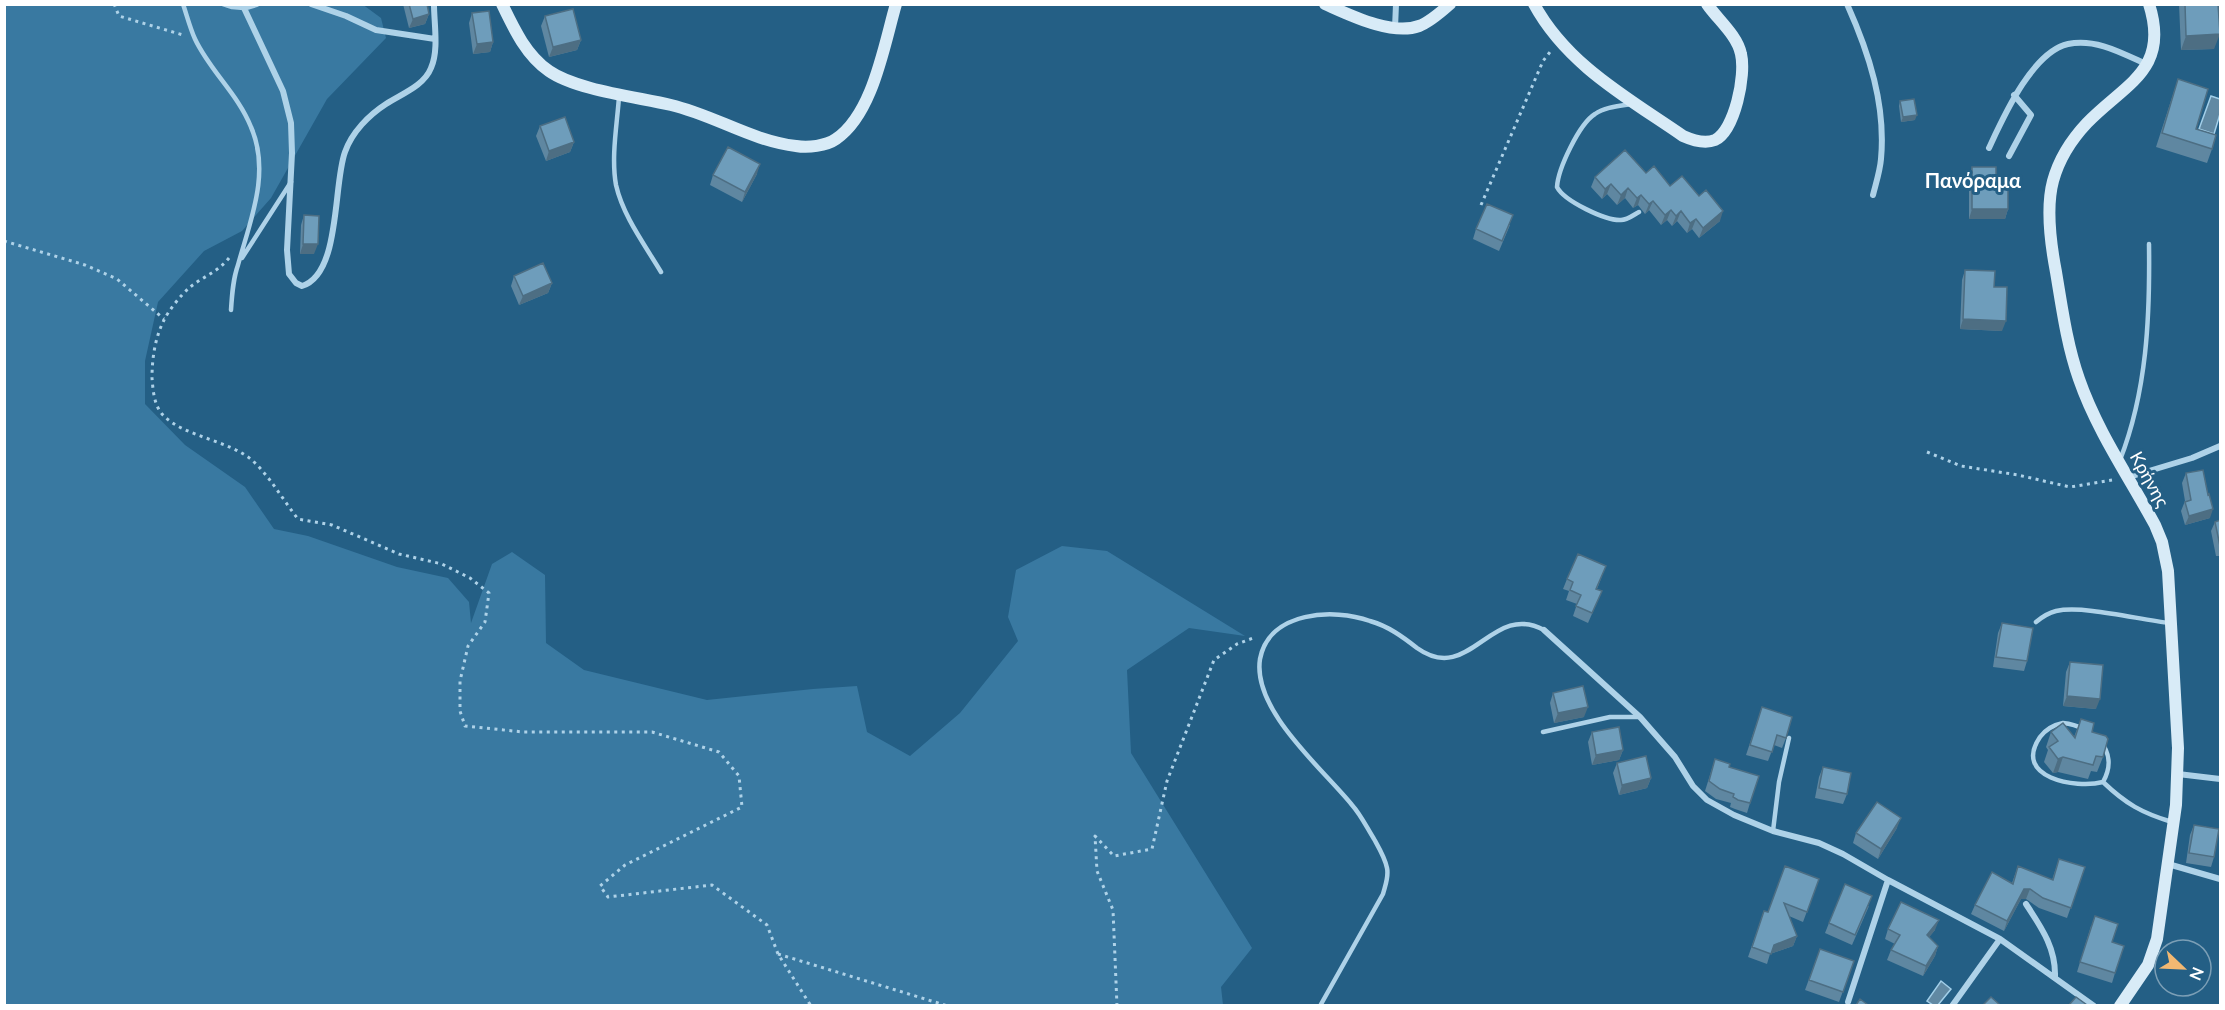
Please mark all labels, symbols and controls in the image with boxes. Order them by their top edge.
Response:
district label: Πανόραμα [1925,168,2021,192]
street label: Κρήνης [2126,447,2175,511]
north arrow [2153,938,2213,998]
text: N [2186,965,2208,983]

